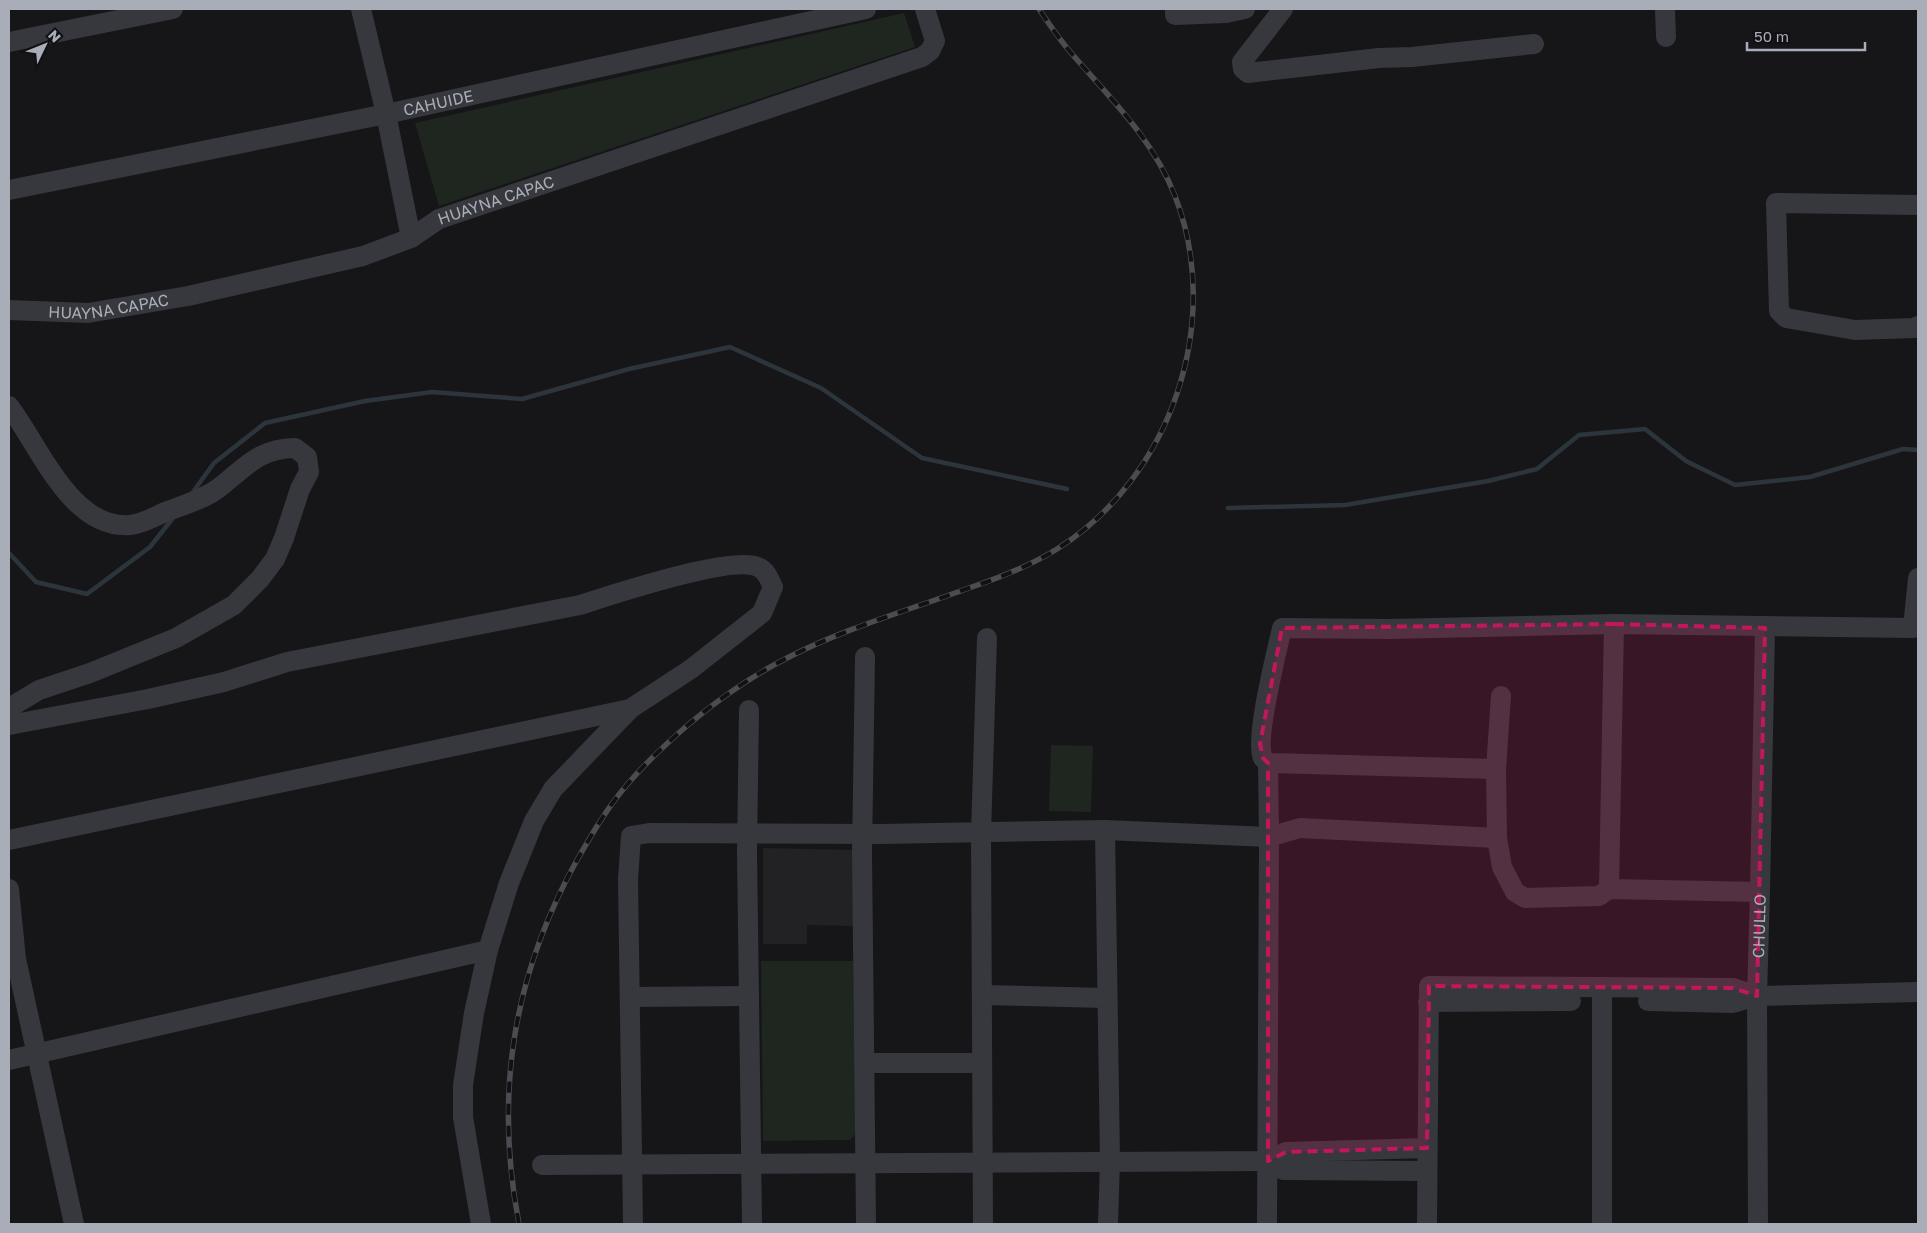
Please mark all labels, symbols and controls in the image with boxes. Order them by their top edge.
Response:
north arrow [20,20,70,70]
scale bar [1747,20,1864,52]
text: N [45,26,65,45]
text: 50 m [1754,27,1789,45]
street label: CAHUIDE [401,85,475,120]
street label: HUAYNA CAPAC [435,171,557,229]
street label: HUAYNA CAPAC [48,289,170,323]
street label: CHULLO [1748,894,1770,958]

